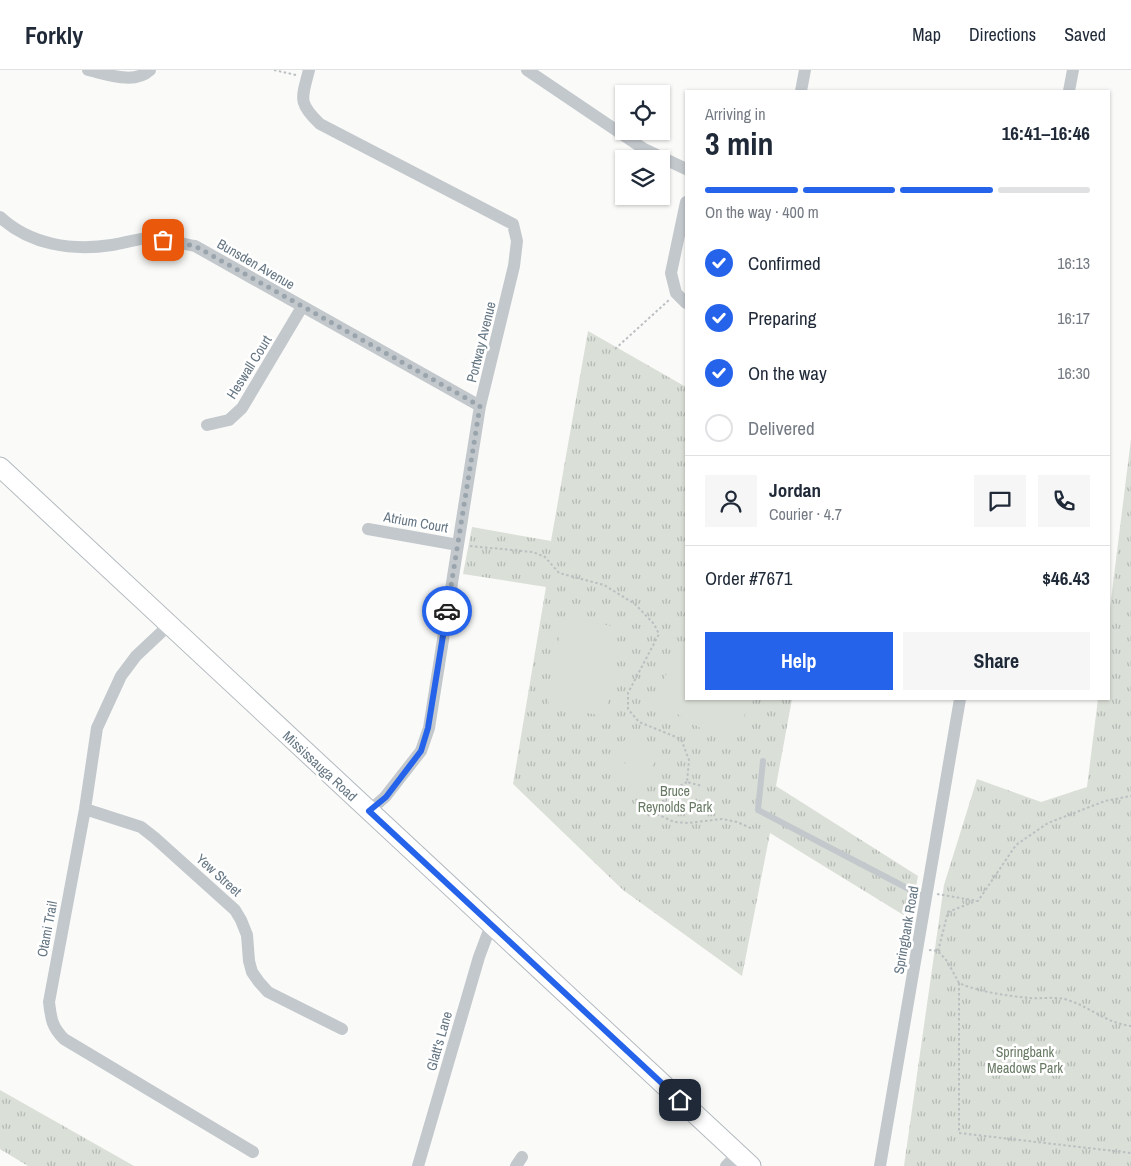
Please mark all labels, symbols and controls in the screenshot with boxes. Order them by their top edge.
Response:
text: Forkly [25,19,83,51]
text: Map [912,22,941,47]
text: Directions [969,22,1036,47]
text: Saved [1064,22,1106,47]
map controls [615,85,670,205]
button: locate [615,85,670,140]
text: Arriving in [705,103,766,125]
text: 16:41–16:46 [1002,120,1090,146]
text: 3 min [705,122,774,165]
button: layers [615,150,670,205]
text: On the way · 400 m [705,201,819,223]
pin [142,219,184,261]
icon: bag [149,226,177,254]
street label: Bunsden Avenue [214,235,298,293]
icon: check [705,249,733,277]
text: Confirmed [748,250,821,276]
text: 16:13 [1057,252,1090,274]
street label: Portway Avenue [462,300,500,384]
icon: check [705,304,733,332]
text: Preparing [748,305,816,331]
text: 16:17 [1057,307,1090,329]
street label: Heswall Court [222,332,276,402]
icon: check [705,359,733,387]
text: On the way [748,360,827,386]
text: 16:30 [1057,362,1090,384]
text: Delivered [748,415,815,441]
button: person [705,475,757,527]
button: chat [974,475,1026,527]
button: phone [1038,475,1090,527]
text: Jordan [769,477,821,503]
text: Courier · 4.7 [769,503,842,525]
street label: Atrium Court [381,507,450,537]
text: Order #7671 [705,565,792,591]
text: $46.43 [1042,565,1090,591]
courier [422,586,472,636]
icon: car [433,597,461,625]
button: Help [705,632,893,690]
button: Share [903,632,1090,690]
street label: Mississauga Road [279,727,361,805]
park label: Bruce Reynolds Park [638,782,713,816]
street label: Yew Street [192,850,246,900]
street label: Springbank Road [889,884,923,976]
street label: Otami Trail [33,899,61,959]
street label: Glatt's Lane [422,1009,456,1073]
park label: Springbank Meadows Park [987,1043,1063,1077]
pin [659,1079,701,1121]
icon: home [666,1086,694,1114]

